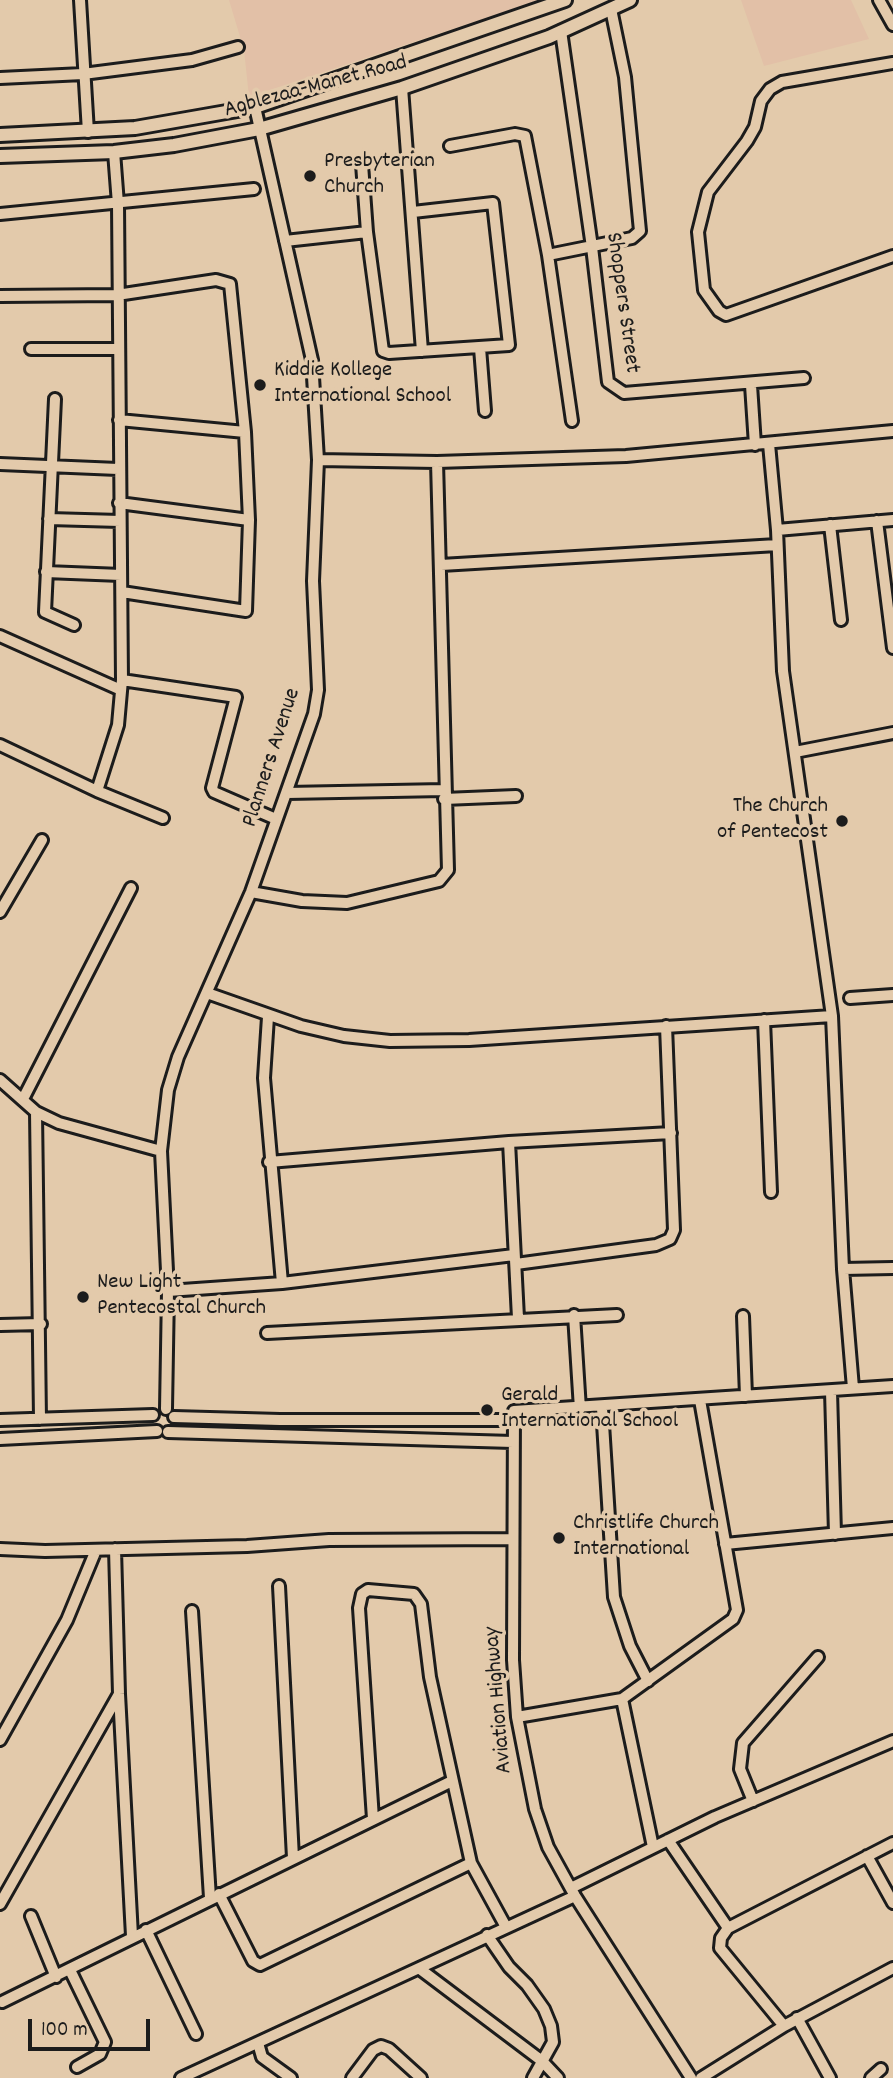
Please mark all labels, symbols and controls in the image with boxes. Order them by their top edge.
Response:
street label: Agblezaa-Manet Road [222,50,410,126]
place label: Presbyterian Church [324,149,435,203]
marker: Presbyterian Church [302,168,318,184]
street label: Shoppers Street [597,231,645,375]
place label: Kiddie Kollege International School [274,358,451,412]
marker: Kiddie Kollege International School [252,377,268,393]
street label: Planners Avenue [238,685,308,831]
place label: The Church of Pentecost [717,794,828,848]
marker: The Church of Pentecost [834,813,850,829]
place label: New Light Pentecostal Church [97,1270,266,1324]
marker: New Light Pentecostal Church [75,1289,91,1305]
place label: Gerald International School [501,1383,678,1437]
marker: Gerald International School [479,1402,495,1418]
place label: Christlife Church International [573,1511,719,1565]
marker: Christlife Church International [551,1530,567,1546]
street label: Aviation Highway [480,1625,520,1775]
scale bar [32,2004,154,2048]
text: 100 m [41,2016,88,2046]

